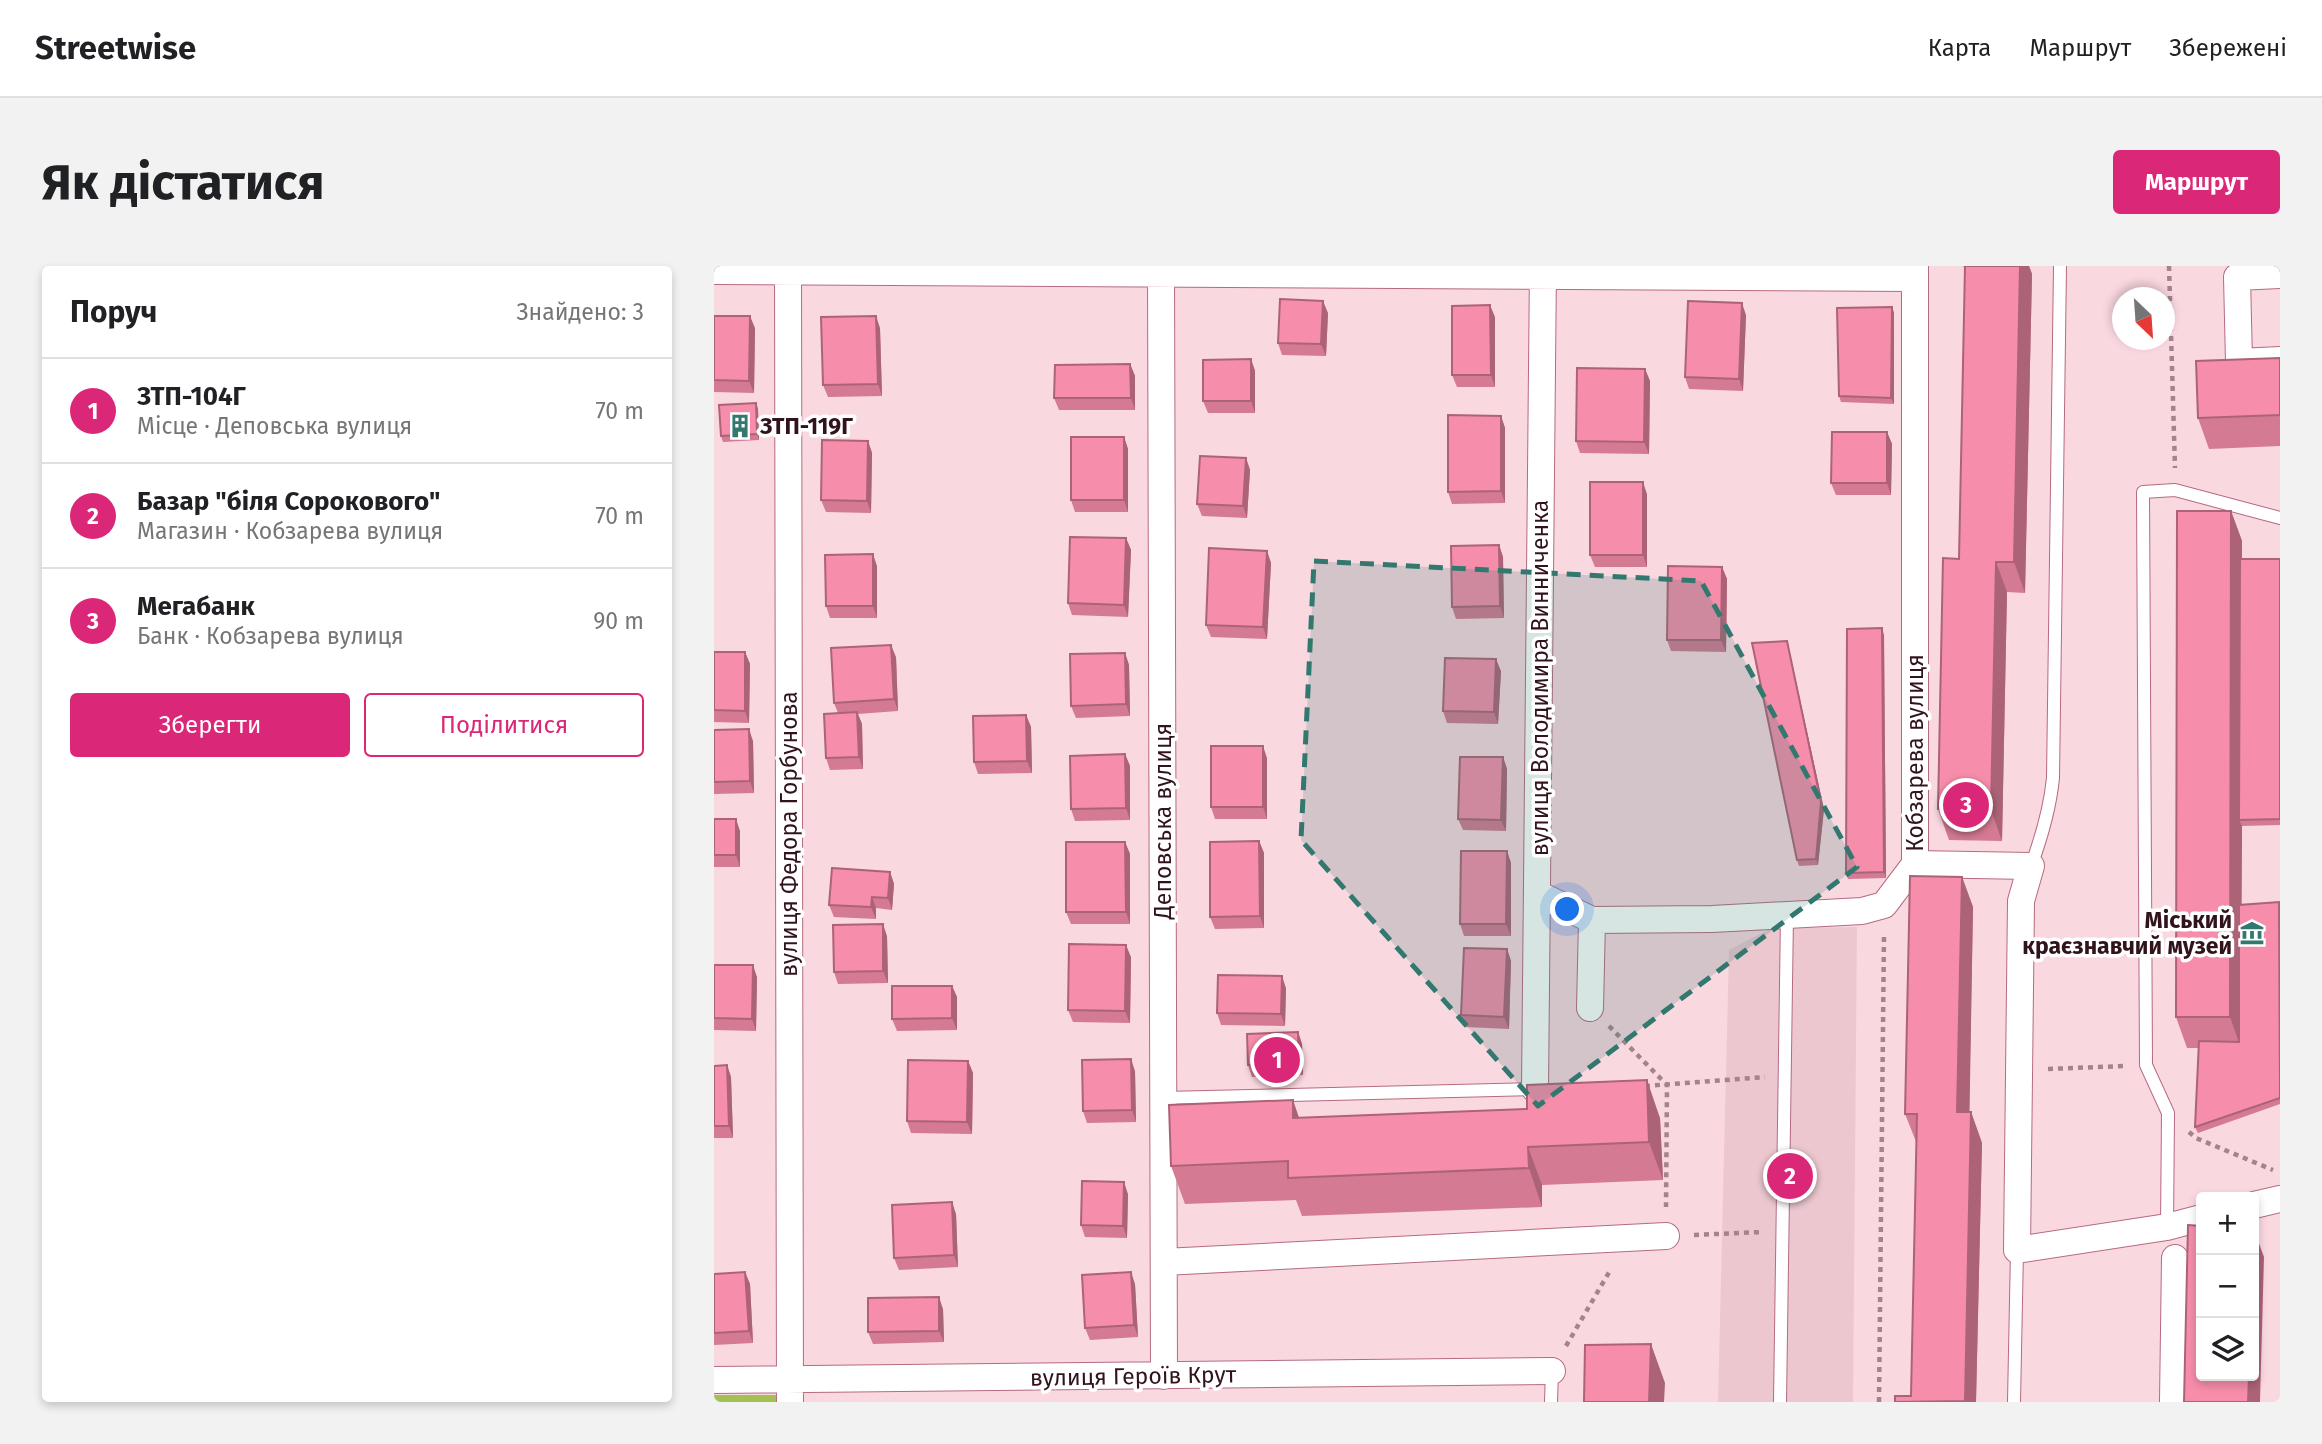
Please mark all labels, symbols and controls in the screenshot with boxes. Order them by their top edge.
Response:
text: Streetwise [35,28,196,68]
text: Карта [1928,34,1991,62]
text: Маршрут [2029,34,2131,62]
text: Збережені [2169,34,2287,62]
button: Маршрут [2113,150,2280,214]
text: Як дістатися [42,153,325,212]
north arrow [2112,287,2175,350]
text: Поруч [70,294,157,330]
text: Знайдено: 3 [517,298,644,326]
text: ЗТП-104Г [137,381,246,412]
text: 1 [88,397,98,425]
text: 70 m [595,397,644,425]
text: Місце · Деповська вулиця [137,412,412,440]
building icon: ЗТП-119Г [726,412,754,440]
place label: ЗТП-119Г [759,412,853,440]
text: Базар "біля Сорокового" [137,486,440,517]
street label: вулиця Володимира Винниченка [1526,500,1554,856]
text: 2 [87,502,99,530]
text: 70 m [595,502,644,530]
text: Магазин · Кобзарева вулиця [137,517,443,545]
text: Мегабанк [137,591,255,622]
text: 3 [87,607,99,635]
text: 90 m [593,607,644,635]
text: Банк · Кобзарева вулиця [137,622,404,650]
street label: Кобзарева вулиця [1901,654,1929,852]
street label: вулиця Федора Горбунова [775,691,803,977]
button: Зберегти [70,693,350,757]
button: Поділитися [364,693,644,757]
street label: Деповська вулиця [1149,723,1177,920]
pin: 3 [1943,779,1989,831]
your location [1550,892,1584,926]
place label: Міський краєзнавчий музей [2022,906,2232,960]
museum icon: Міський краєзнавчий музей [2238,919,2266,947]
pin: 1 [1254,1034,1300,1086]
pin: 2 [1767,1150,1813,1202]
map controls [2196,1192,2259,1381]
button: + [2196,1192,2259,1255]
button: − [2196,1255,2259,1318]
button: layers [2196,1318,2259,1381]
street label: вулиця Героїв Крут [1030,1360,1237,1392]

